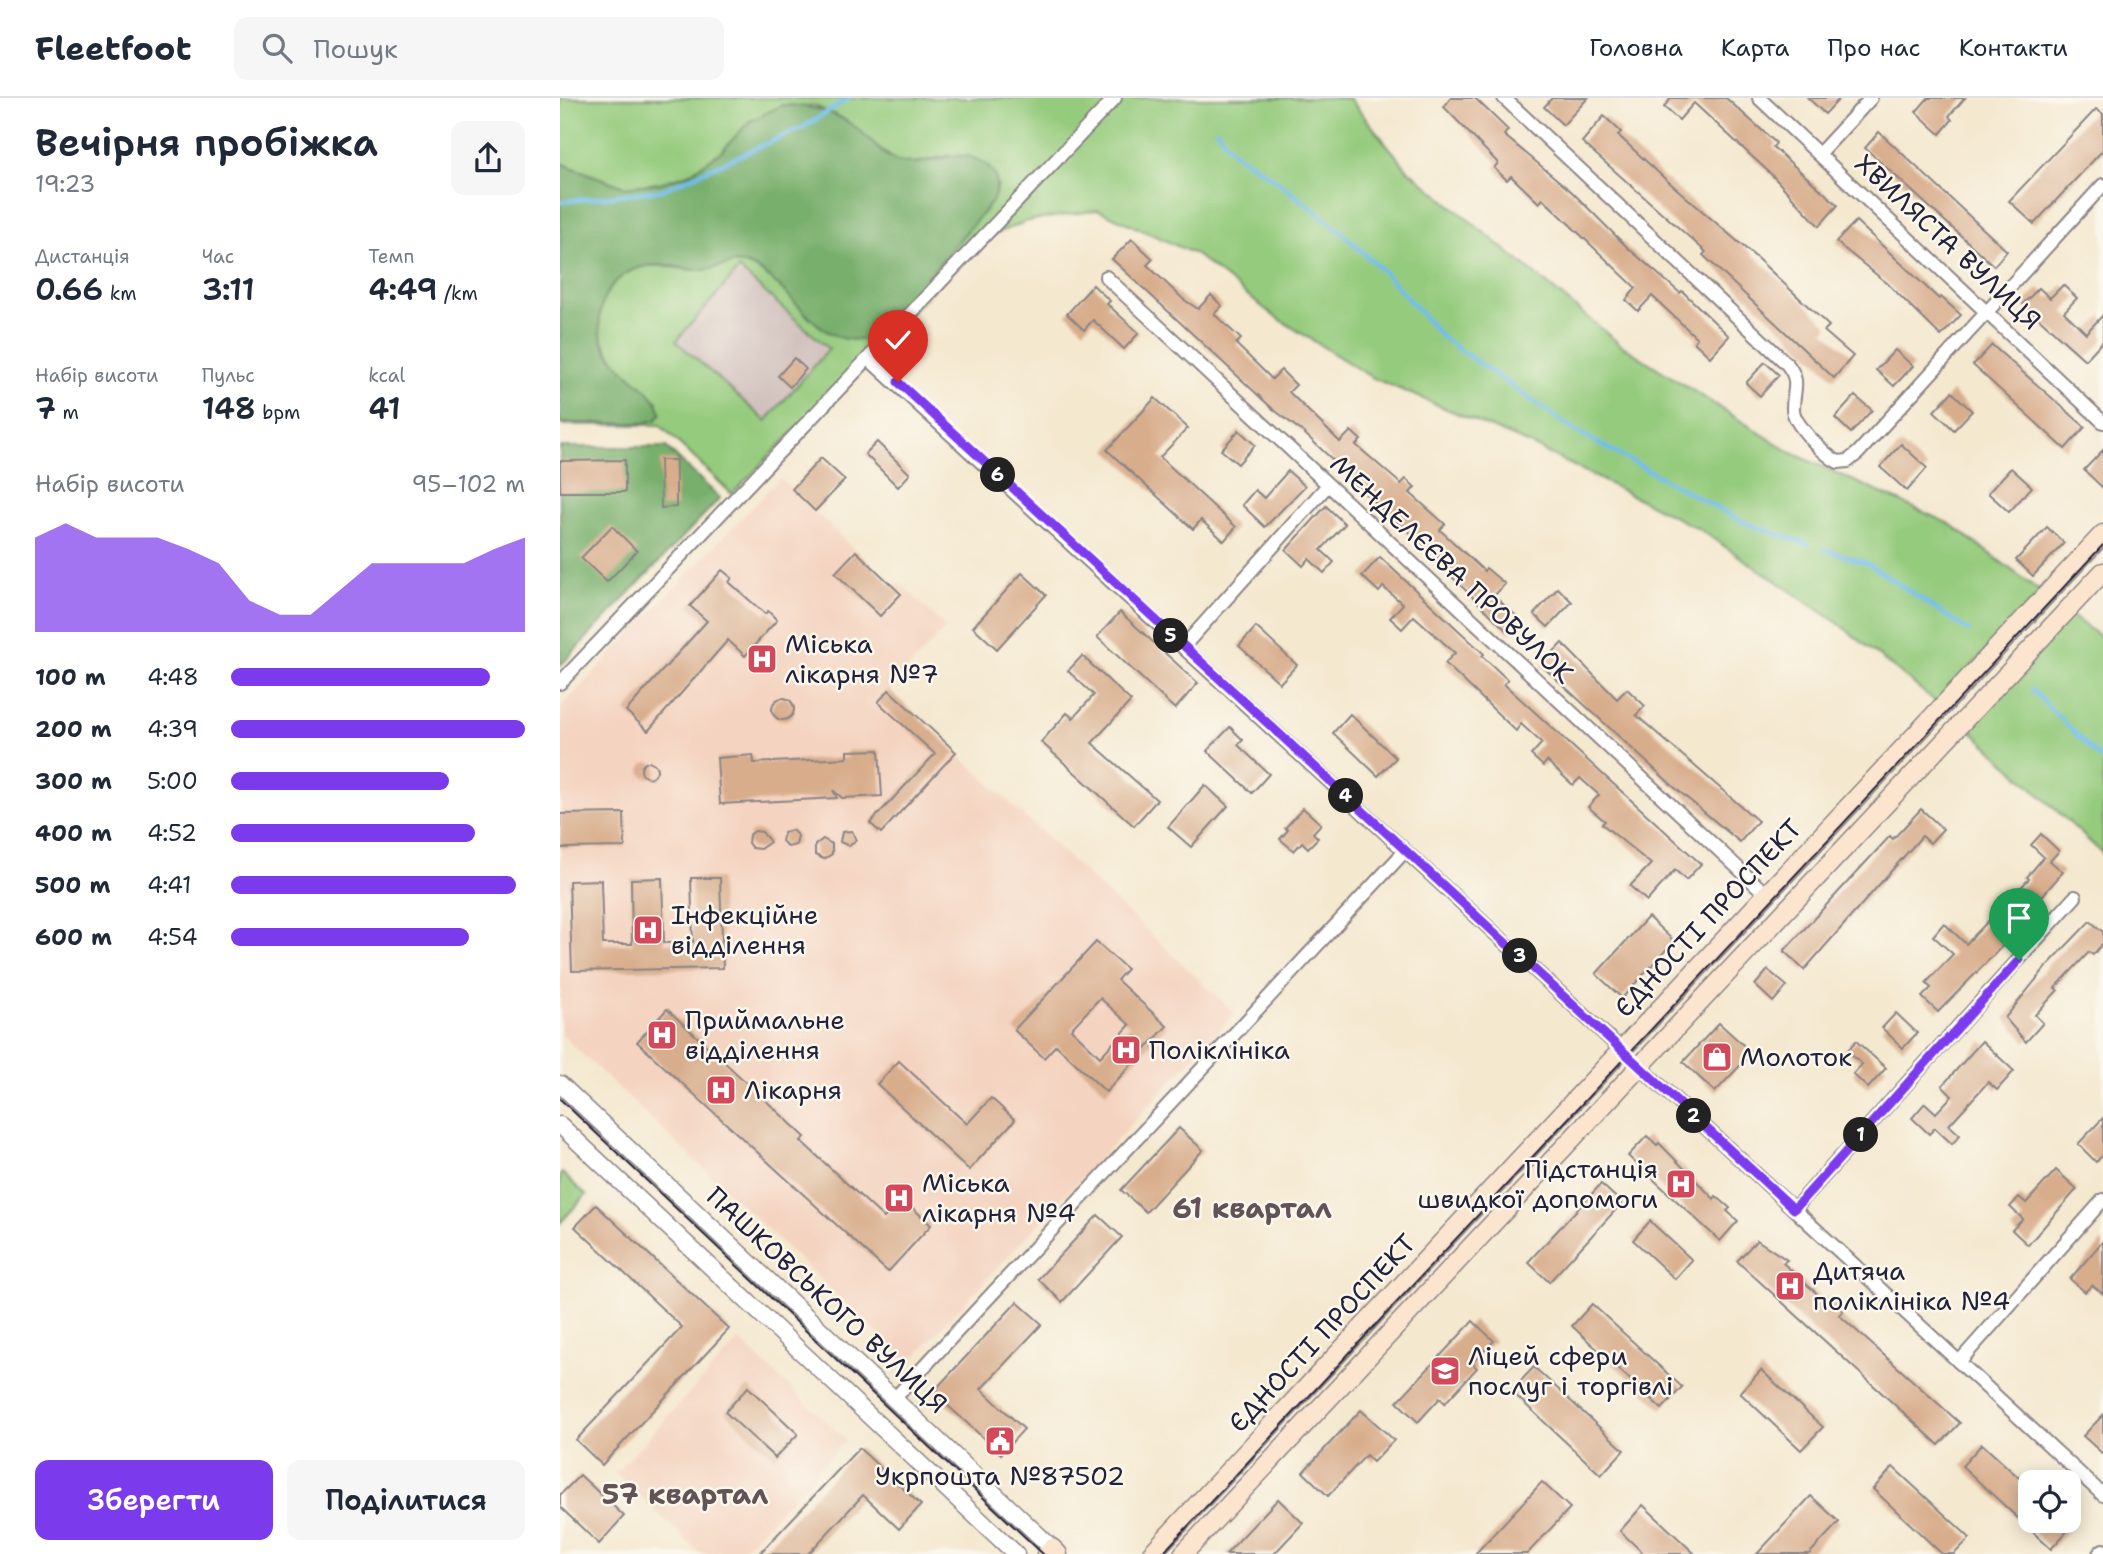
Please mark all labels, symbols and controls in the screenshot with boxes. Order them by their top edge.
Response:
search box [234,17,724,80]
text: Fleetfoot [35,26,192,71]
icon: search [258,29,296,67]
text: Пошук [314,31,398,66]
text: Головна [1589,32,1683,64]
text: Карта [1721,32,1790,64]
text: Про нас [1828,32,1921,64]
text: Контакти [1959,32,2068,64]
text: Вечірня пробіжка [35,117,378,168]
button: share [451,121,525,195]
street label: ХВИЛЯСТА ВУЛИЦЯ [1848,146,2049,337]
text: 19:23 [35,169,95,199]
text: Дистанція [35,244,130,269]
text: Час [202,244,234,269]
text: Темп [368,244,414,269]
text: 0.66 [35,269,103,310]
text: 3:11 [202,269,255,310]
text: 4:49 [368,269,437,310]
text: km [103,281,137,306]
text: /km [437,281,478,306]
pin [868,310,928,382]
icon: check [879,321,917,359]
text: Набір висоти [35,363,159,388]
text: Пульс [202,363,255,388]
text: kcal [368,363,405,388]
text: 7 [35,388,56,429]
text: 148 [202,388,256,429]
text: 41 [368,388,401,429]
text: m [56,400,79,425]
text: bpm [256,400,300,425]
street label: МЕНДЕЛЄЄВА ПРОВУЛОК [1323,446,1582,691]
pin: 6 [980,458,1016,492]
text: 6 [991,462,1004,487]
text: Набір висоти [35,469,185,499]
text: 95–102 m [412,469,525,499]
pin: 5 [1154,618,1188,654]
text: 5 [1165,623,1176,648]
place label: Міська лікарня №7 [785,626,939,691]
hospital icon: Міська лікарня №7 [745,642,779,676]
text: 100 m [35,662,106,692]
text: 4:48 [147,662,199,692]
text: 200 m [35,714,112,744]
text: 4:39 [147,714,198,744]
text: 300 m [35,766,112,796]
text: 5:00 [147,766,198,796]
pin: 4 [1328,778,1364,814]
text: 4 [1339,783,1352,808]
street label: ЄДНОСТІ ПРОСПЕКТ [1606,811,1809,1025]
text: 400 m [35,818,112,848]
text: 4:52 [147,818,197,848]
text: 500 m [35,870,110,900]
text: 4:41 [147,870,192,900]
pin [1989,888,2049,960]
place label: Інфекційне відділення [671,897,818,962]
icon: arrive [2000,899,2038,937]
hospital icon: Інфекційне відділення [631,913,665,947]
text: 600 m [35,922,112,952]
text: 4:54 [147,922,198,952]
pin: 3 [1502,938,1538,974]
text: 3 [1513,943,1526,968]
place label: Приймальне відділення [685,1002,845,1067]
hospital icon: Приймальне відділення [645,1018,679,1052]
place label: Поліклініка [1149,1032,1290,1067]
hospital icon: Поліклініка [1109,1033,1143,1067]
place label: Молоток [1740,1039,1852,1074]
shop icon: Молоток [1700,1040,1734,1074]
place label: Лікарня [744,1072,842,1107]
hospital icon: Лікарня [704,1073,738,1107]
pin: 2 [1676,1098,1712,1134]
text: 2 [1687,1103,1700,1128]
pin: 1 [1844,1118,1878,1152]
text: 1 [1856,1122,1865,1147]
place label: Підстанція швидкої допомоги [1418,1151,1658,1216]
place label: Міська лікарня №4 [922,1165,1076,1230]
hospital icon: Підстанція швидкої допомоги [1664,1167,1698,1201]
street label: ПАШКОВСЬКОГО ВУЛИЦЯ [699,1179,955,1421]
hospital icon: Міська лікарня №4 [882,1181,916,1215]
district label: 61 квартал [1172,1189,1332,1227]
street label: ЄДНОСТІ ПРОСПЕКТ [1220,1226,1423,1440]
place label: Дитяча поліклініка №4 [1813,1253,2010,1318]
hospital icon: Дитяча поліклініка №4 [1773,1269,1807,1303]
place label: Ліцей сфери послуг і торгівлі [1468,1338,1673,1403]
school or university icon: Ліцей сфери послуг і торгівлі [1428,1354,1462,1388]
public building icon: Укрпошта №87502 [983,1424,1017,1458]
place label: Укрпошта №87502 [875,1458,1125,1493]
button: Зберегти [35,1460,273,1540]
button: Поділитися [287,1460,525,1540]
map controls [2018,1470,2081,1533]
button: locate [2018,1470,2081,1533]
district label: 57 квартал [602,1475,768,1513]

